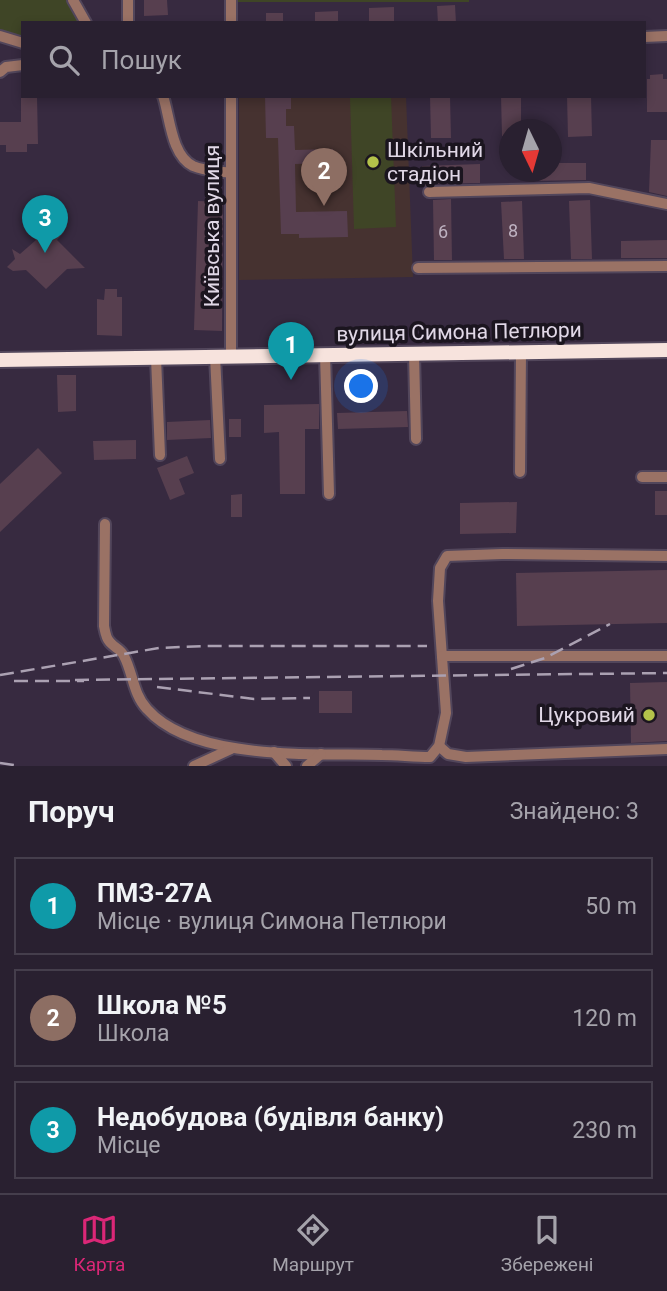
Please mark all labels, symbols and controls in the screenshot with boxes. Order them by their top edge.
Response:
search box [21,21,646,98]
icon: search [45,41,83,79]
text: Пошук [101,45,182,75]
north arrow [499,119,562,182]
place label: Шкільний стадіон [387,138,483,186]
street label: Київська вулиця [200,145,224,307]
pin: 2 [301,148,347,206]
marker: Шкільний стадіон [365,154,381,170]
pin: 3 [22,195,68,253]
house number: 8 [508,220,518,241]
house number: 6 [438,221,448,242]
street label: вулиця Симона Петлюри [336,318,582,346]
pin: 1 [268,322,314,380]
your location [344,369,378,403]
place label: Цукровий [538,703,635,727]
marker: Цукровий [641,707,657,723]
text: Поруч [28,794,115,829]
text: Знайдено: 3 [510,798,639,825]
text: ПМЗ-27А [97,878,212,908]
text: 1 [46,893,60,920]
text: 50 m [585,893,637,920]
text: Місце · вулиця Симона Петлюри [97,908,447,935]
text: Школа №5 [97,990,227,1020]
text: 2 [46,1005,60,1032]
text: 120 m [572,1005,637,1032]
text: Школа [97,1020,170,1047]
text: Недобудова (будівля банку) [97,1102,444,1132]
text: 3 [46,1117,60,1144]
text: 230 m [572,1117,637,1144]
text: Місце [97,1132,161,1159]
tab: Карта [73,1211,125,1276]
tab: Маршрут [272,1211,354,1276]
tab: Збережені [501,1211,593,1276]

